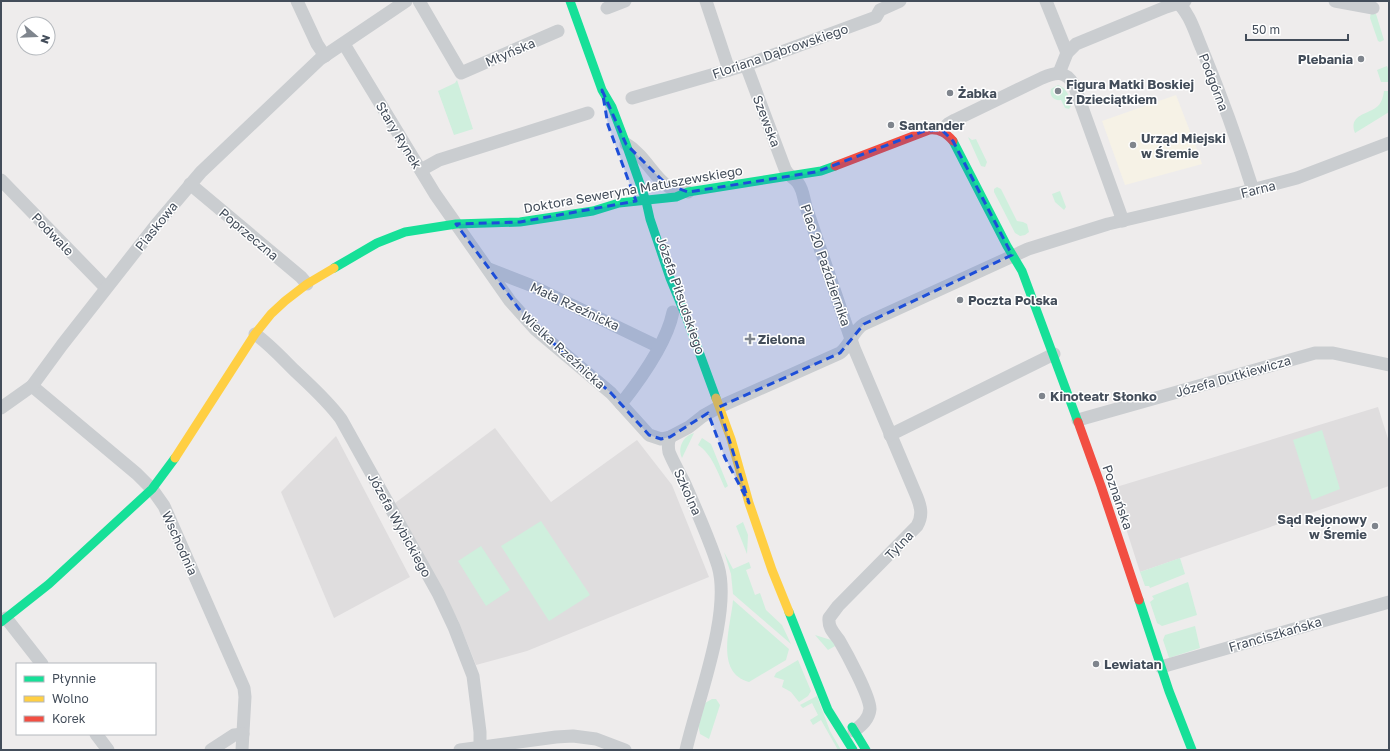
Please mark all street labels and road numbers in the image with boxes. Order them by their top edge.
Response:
street label: Floriana Dąbrowskiego [710,20,850,82]
street label: Młyńska [483,34,537,70]
street label: Podgórna [1196,51,1232,113]
street label: Szewska [750,93,784,149]
street label: Stary Rynek [373,98,426,172]
street label: Doktora Seweryna Matuszewskiego [522,162,744,216]
street label: Farna [1239,177,1277,201]
street label: Piaskowa [131,198,181,254]
street label: Plac 20 Października [798,202,854,328]
street label: Poprzeczna [216,205,282,263]
street label: Podwale [29,209,77,259]
street label: Józefa Piłsudskiego [653,234,709,357]
street label: Mała Rzeźnicka [528,278,622,334]
street label: Wielka Rzeźnicka [517,308,609,392]
street label: Józefa Dutkiewicza [1173,352,1293,400]
street label: Poznańska [1099,462,1137,532]
street label: Szkolna [671,466,705,518]
street label: Józefa Wybickiego [365,470,435,580]
street label: Wschodnia [159,508,201,578]
street label: Tylna [882,527,916,563]
street label: Franciszkańska [1227,613,1323,655]

